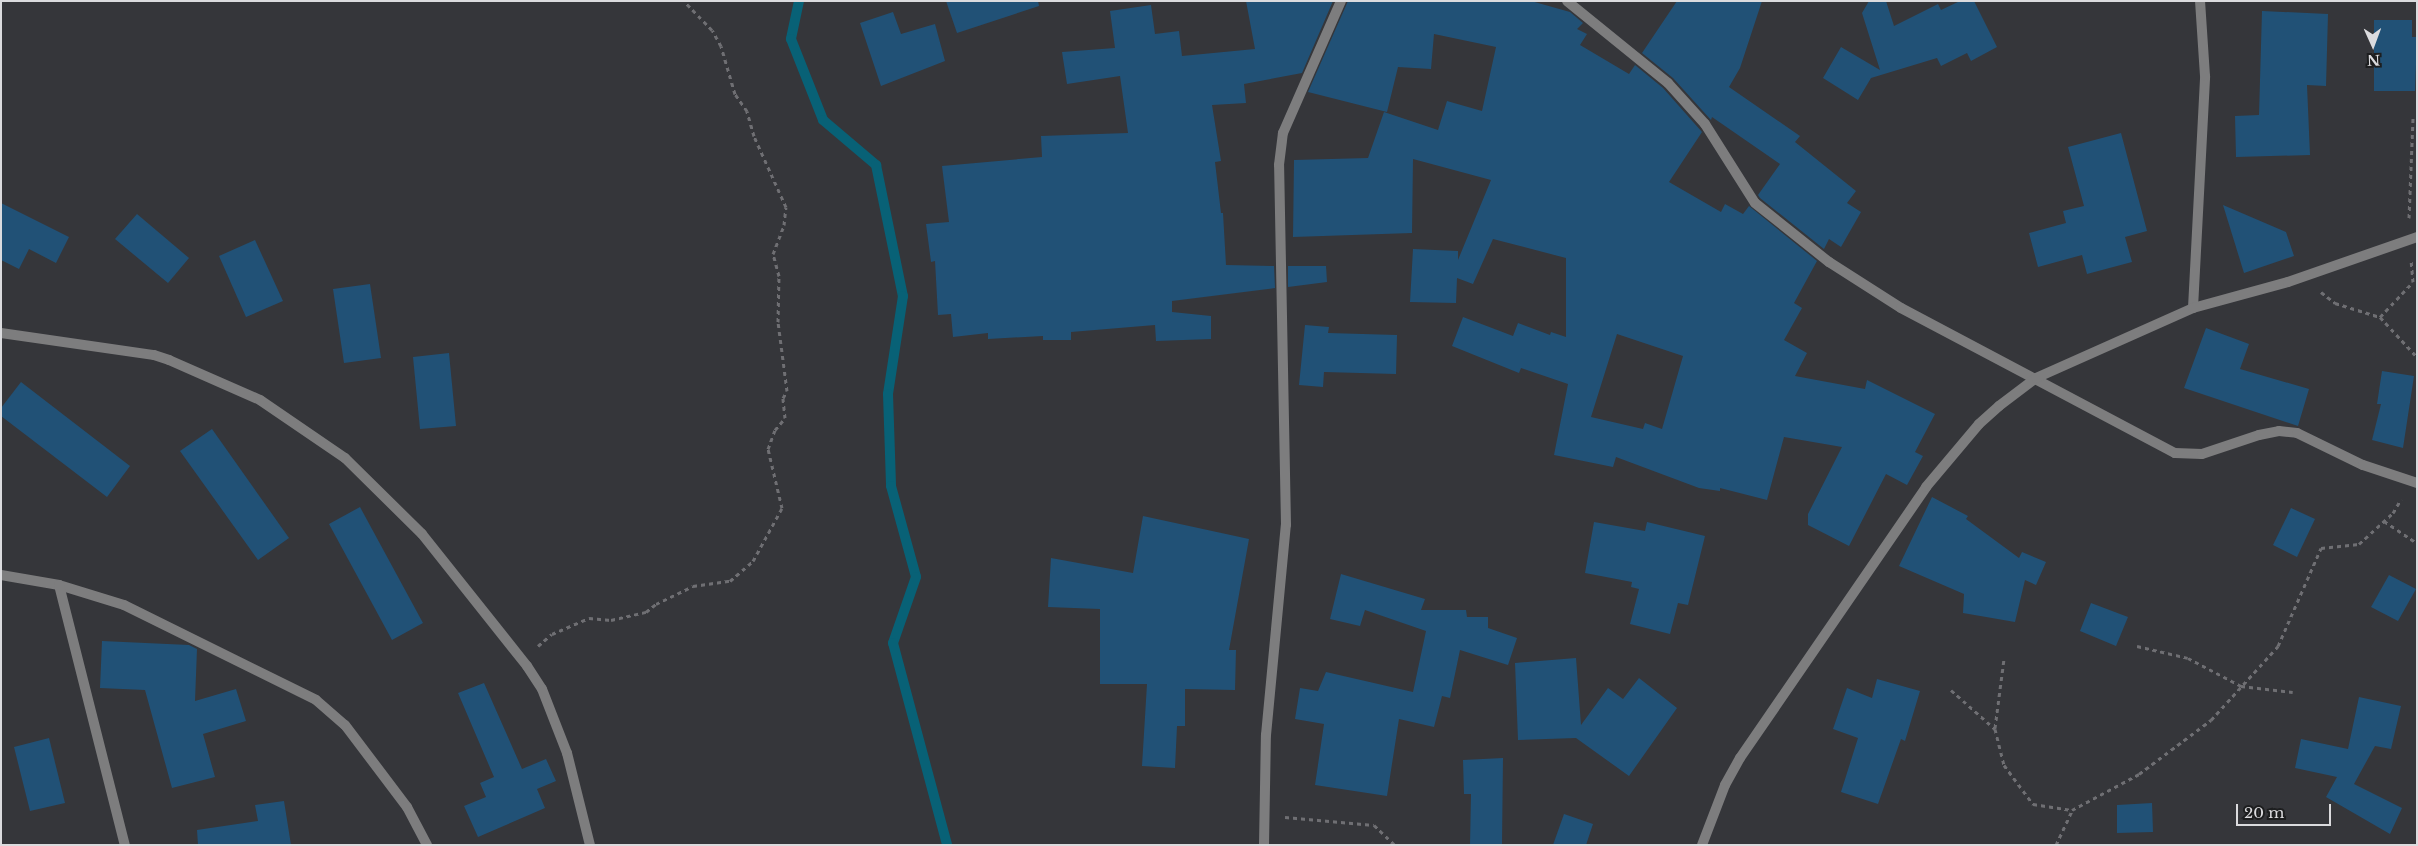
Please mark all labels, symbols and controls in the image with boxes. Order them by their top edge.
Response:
north arrow [2348,20,2398,70]
text: N [2367,51,2380,69]
scale bar [2238,794,2333,826]
text: 20 m [2244,803,2284,822]

